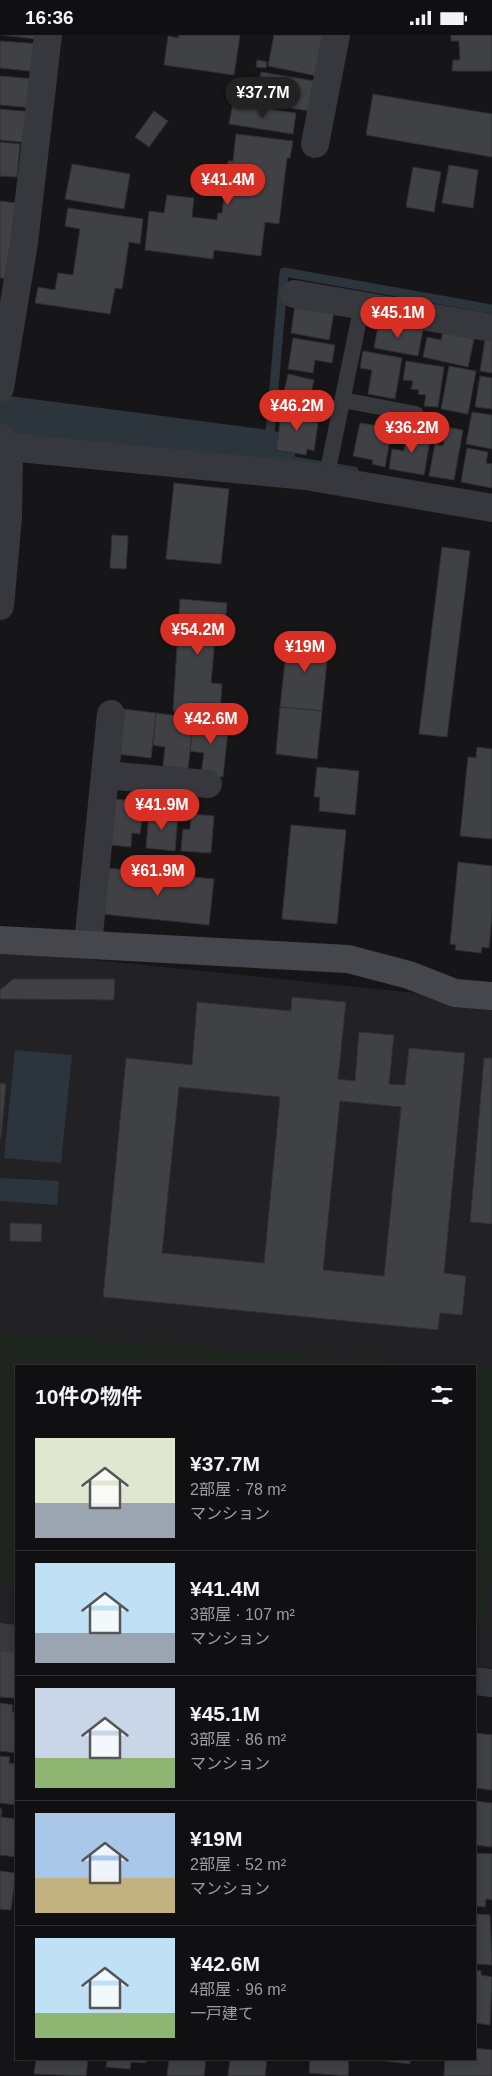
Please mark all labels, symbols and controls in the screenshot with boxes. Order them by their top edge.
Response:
text: 16:36 [25,7,74,28]
pin: ¥37.7M [222,77,304,119]
text: ¥37.7M [236,84,290,101]
pin: ¥41.4M [187,163,269,206]
text: ¥41.4M [201,171,255,188]
pin: ¥45.1M [357,297,439,339]
text: ¥45.1M [371,304,425,321]
pin: ¥46.2M [256,389,338,432]
text: ¥46.2M [270,397,324,414]
pin: ¥36.2M [371,411,453,454]
text: ¥36.2M [385,419,439,436]
pin: ¥54.2M [157,613,239,656]
text: ¥54.2M [171,621,225,638]
pin: ¥19M [275,631,335,673]
text: ¥19M [285,638,325,655]
pin: ¥42.6M [170,703,252,745]
text: ¥42.6M [184,710,238,727]
pin: ¥41.9M [121,789,203,831]
text: ¥41.9M [135,796,189,813]
pin: ¥61.9M [117,855,199,897]
text: ¥61.9M [131,862,185,879]
icon: filters [428,1381,456,1409]
text: 10件の物件 [35,1385,142,1408]
text: ¥37.7M [190,1452,260,1475]
icon: home [75,1458,135,1518]
text: 2部屋 · 78 m² [190,1481,286,1498]
text: マンション [190,1505,270,1522]
text: ¥41.4M [190,1577,260,1600]
icon: home [75,1583,135,1643]
text: 3部屋 · 107 m² [190,1606,295,1623]
text: マンション [190,1630,270,1647]
text: ¥45.1M [190,1702,260,1725]
icon: home [75,1708,135,1768]
text: 3部屋 · 86 m² [190,1731,286,1748]
text: マンション [190,1755,270,1772]
text: ¥19M [190,1827,243,1850]
icon: home [75,1833,135,1893]
text: 2部屋 · 52 m² [190,1856,286,1873]
text: マンション [190,1880,270,1897]
text: ¥42.6M [190,1952,260,1975]
icon: home [75,1958,135,2018]
text: 4部屋 · 96 m² [190,1981,286,1998]
text: 一戸建て [190,2005,254,2022]

